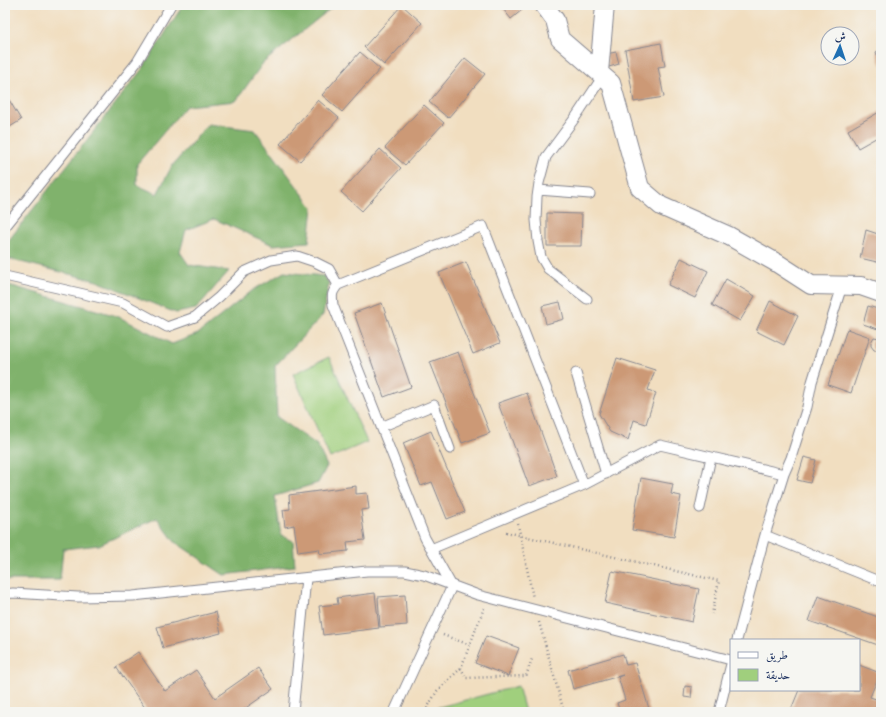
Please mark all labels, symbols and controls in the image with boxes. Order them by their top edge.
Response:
north arrow [820,26,860,66]
text: ش [835,32,846,43]
legend [730,639,860,691]
text: طريق [766,650,788,663]
text: حديقة [766,670,790,683]

